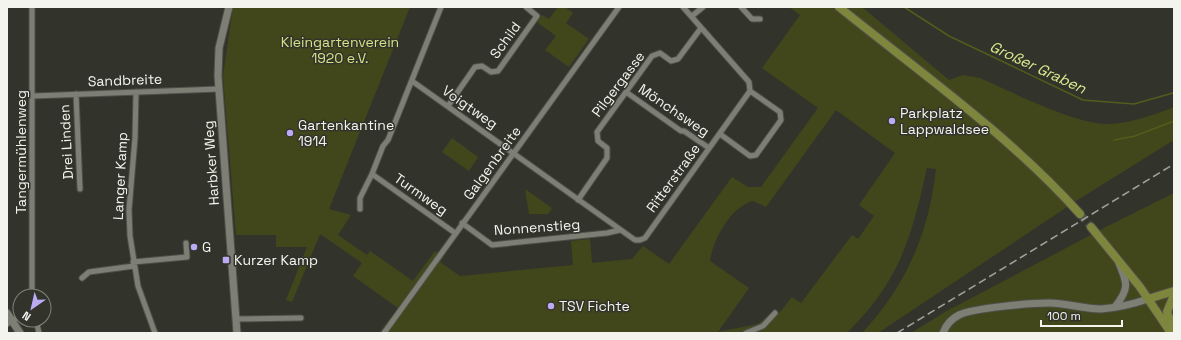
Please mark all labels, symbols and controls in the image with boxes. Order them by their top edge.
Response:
street label: Schild [486,18,524,62]
park label: Kleingartenverein 1920 e.V. [281,33,399,67]
water label: Großer Graben [987,36,1090,98]
street label: Pilgergasse [587,48,649,120]
street label: Sandbreite [87,70,163,90]
street label: Mönchsweg [635,80,713,140]
street label: Voigtweg [439,81,501,133]
street label: Tangermühlenweg [12,90,30,214]
street label: Drei Linden [55,104,77,180]
place label: Parkplatz Lappwaldsee [900,104,989,138]
place label: Gartenkantine 1914 [298,116,394,150]
marker: Parkplatz Lappwaldsee [887,116,897,126]
street label: Harbker Weg [199,120,223,206]
street label: Galgenbreite [459,123,525,203]
marker: Gartenkantine 1914 [285,128,295,138]
street label: Langer Kamp [109,132,131,220]
street label: Ritterstraße [642,140,704,216]
street label: Turmweg [391,169,451,219]
street label: Nonnenstieg [493,215,581,239]
place label: G [202,238,211,256]
marker: G [189,242,199,252]
place label: Kurzer Kamp [234,251,318,269]
marker: Kurzer Kamp [221,255,231,265]
north arrow [12,288,52,328]
place label: TSV Fichte [559,297,630,315]
marker: TSV Fichte [546,301,556,311]
scale bar [1041,302,1122,328]
text: N [19,308,33,324]
text: 100 m [1047,308,1081,324]

